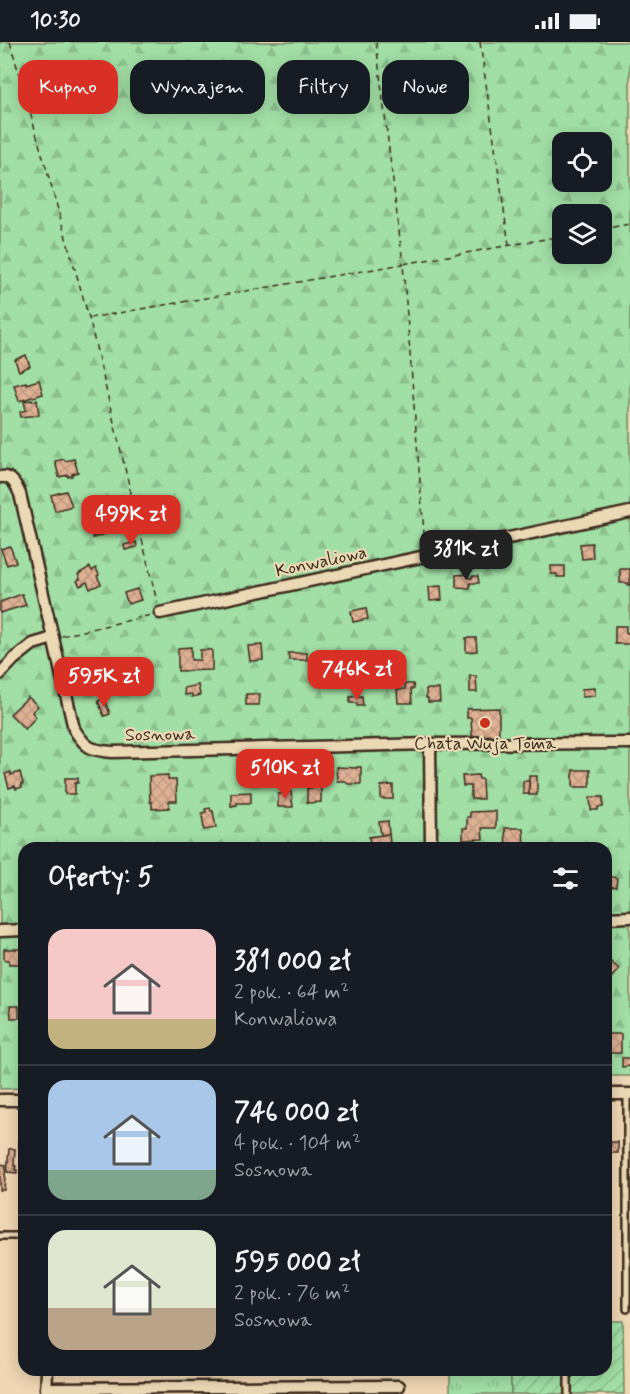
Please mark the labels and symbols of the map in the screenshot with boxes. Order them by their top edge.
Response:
pin: 499K zł [76,495,186,546]
pin: 381K zł [411,530,521,581]
street label: Konwaliowa [273,541,369,583]
pin: 746K zł [302,650,412,701]
pin: 595K zł [49,657,159,708]
marker: Chata Wuja Toma [478,716,492,730]
street label: Sosnowa [125,722,196,748]
place label: Chata Wuja Toma [414,732,556,756]
pin: 510K zł [230,749,340,800]

